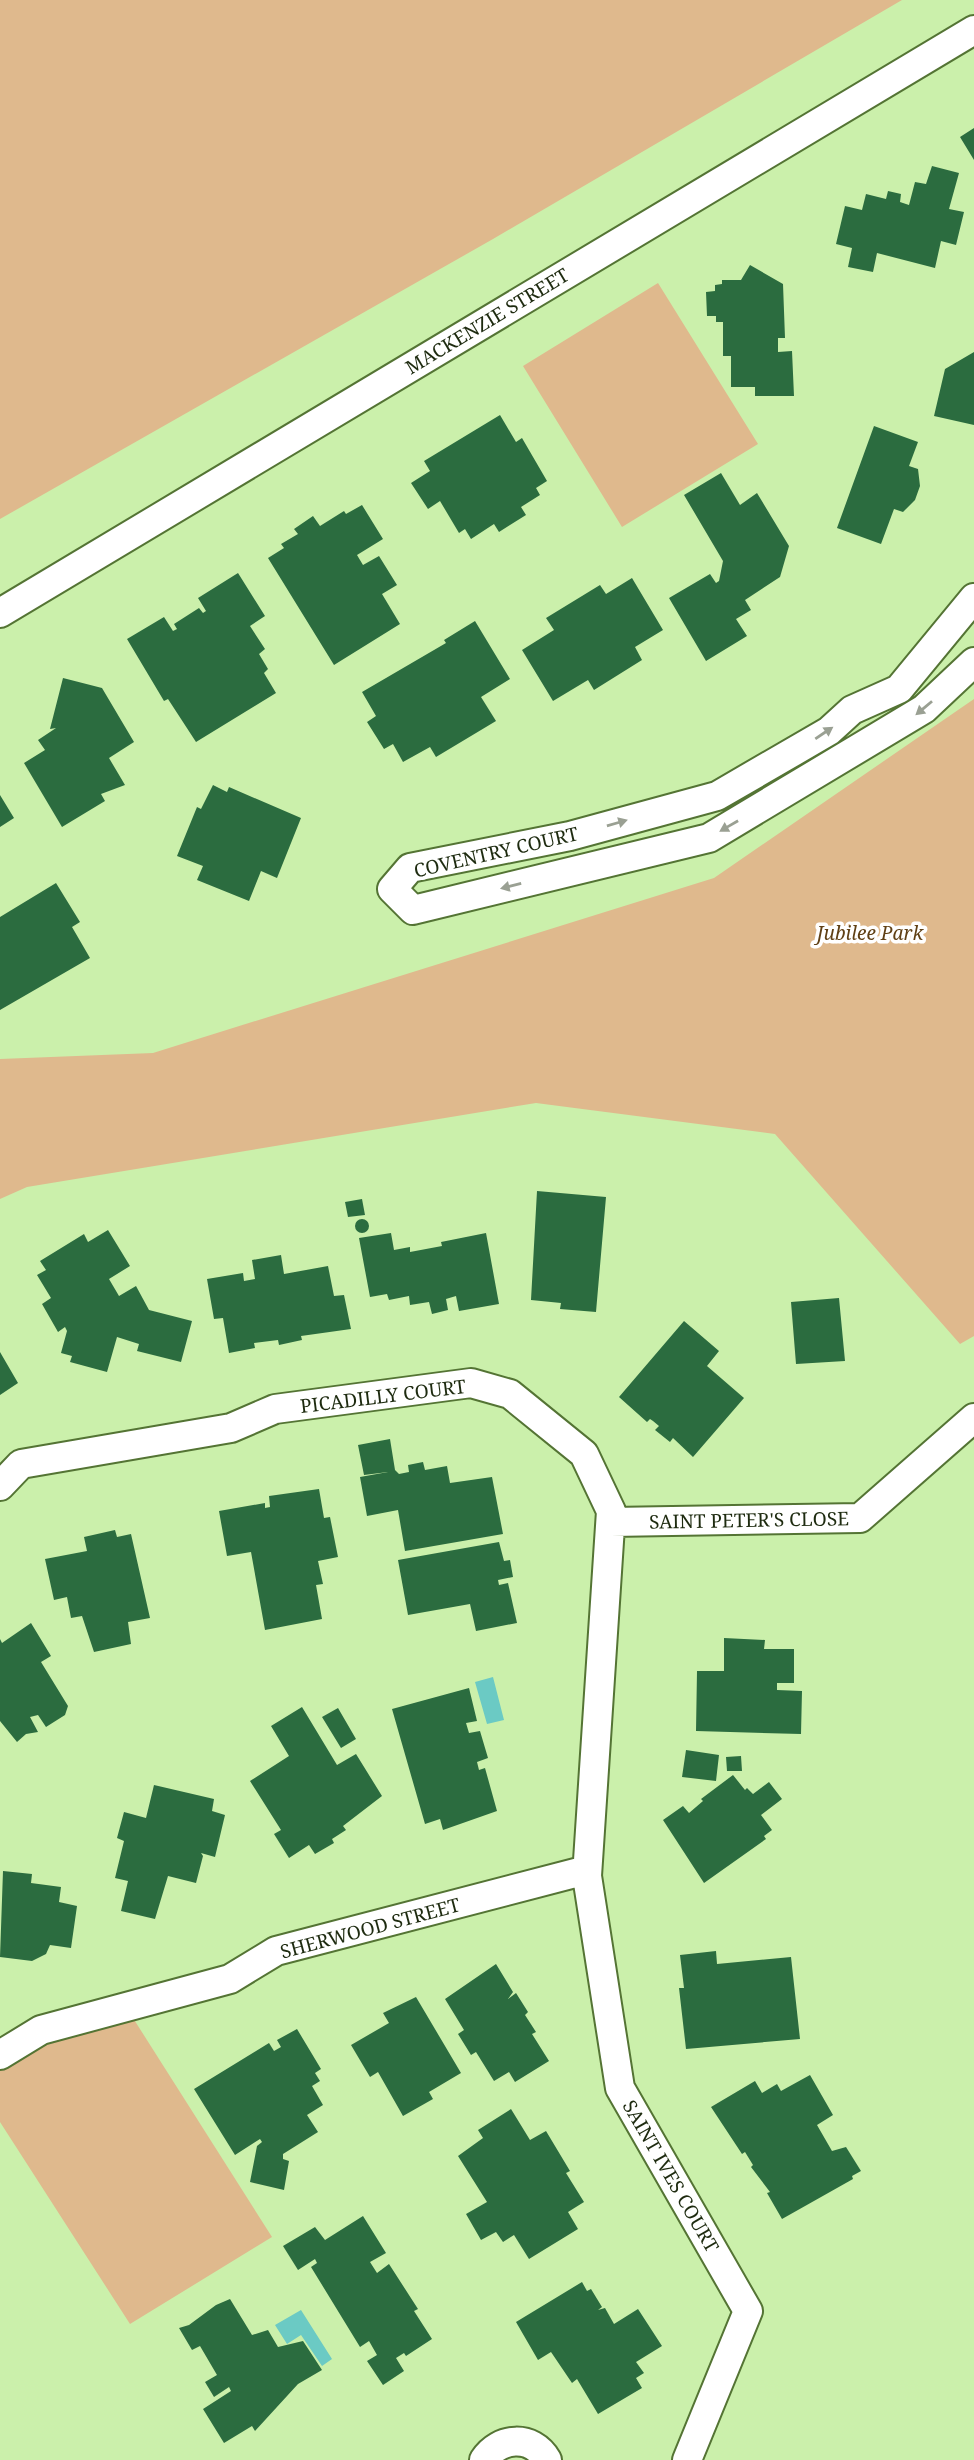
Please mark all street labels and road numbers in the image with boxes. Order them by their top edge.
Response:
street label: MACKENZIE STREET [400,262,574,380]
street label: COVENTRY COURT [411,820,581,884]
street label: PICADILLY COURT [299,1373,468,1419]
street label: SAINT PETER'S CLOSE [649,1505,849,1535]
street label: SHERWOOD STREET [277,1891,463,1964]
street label: SAINT IVES COURT [617,2095,725,2257]

